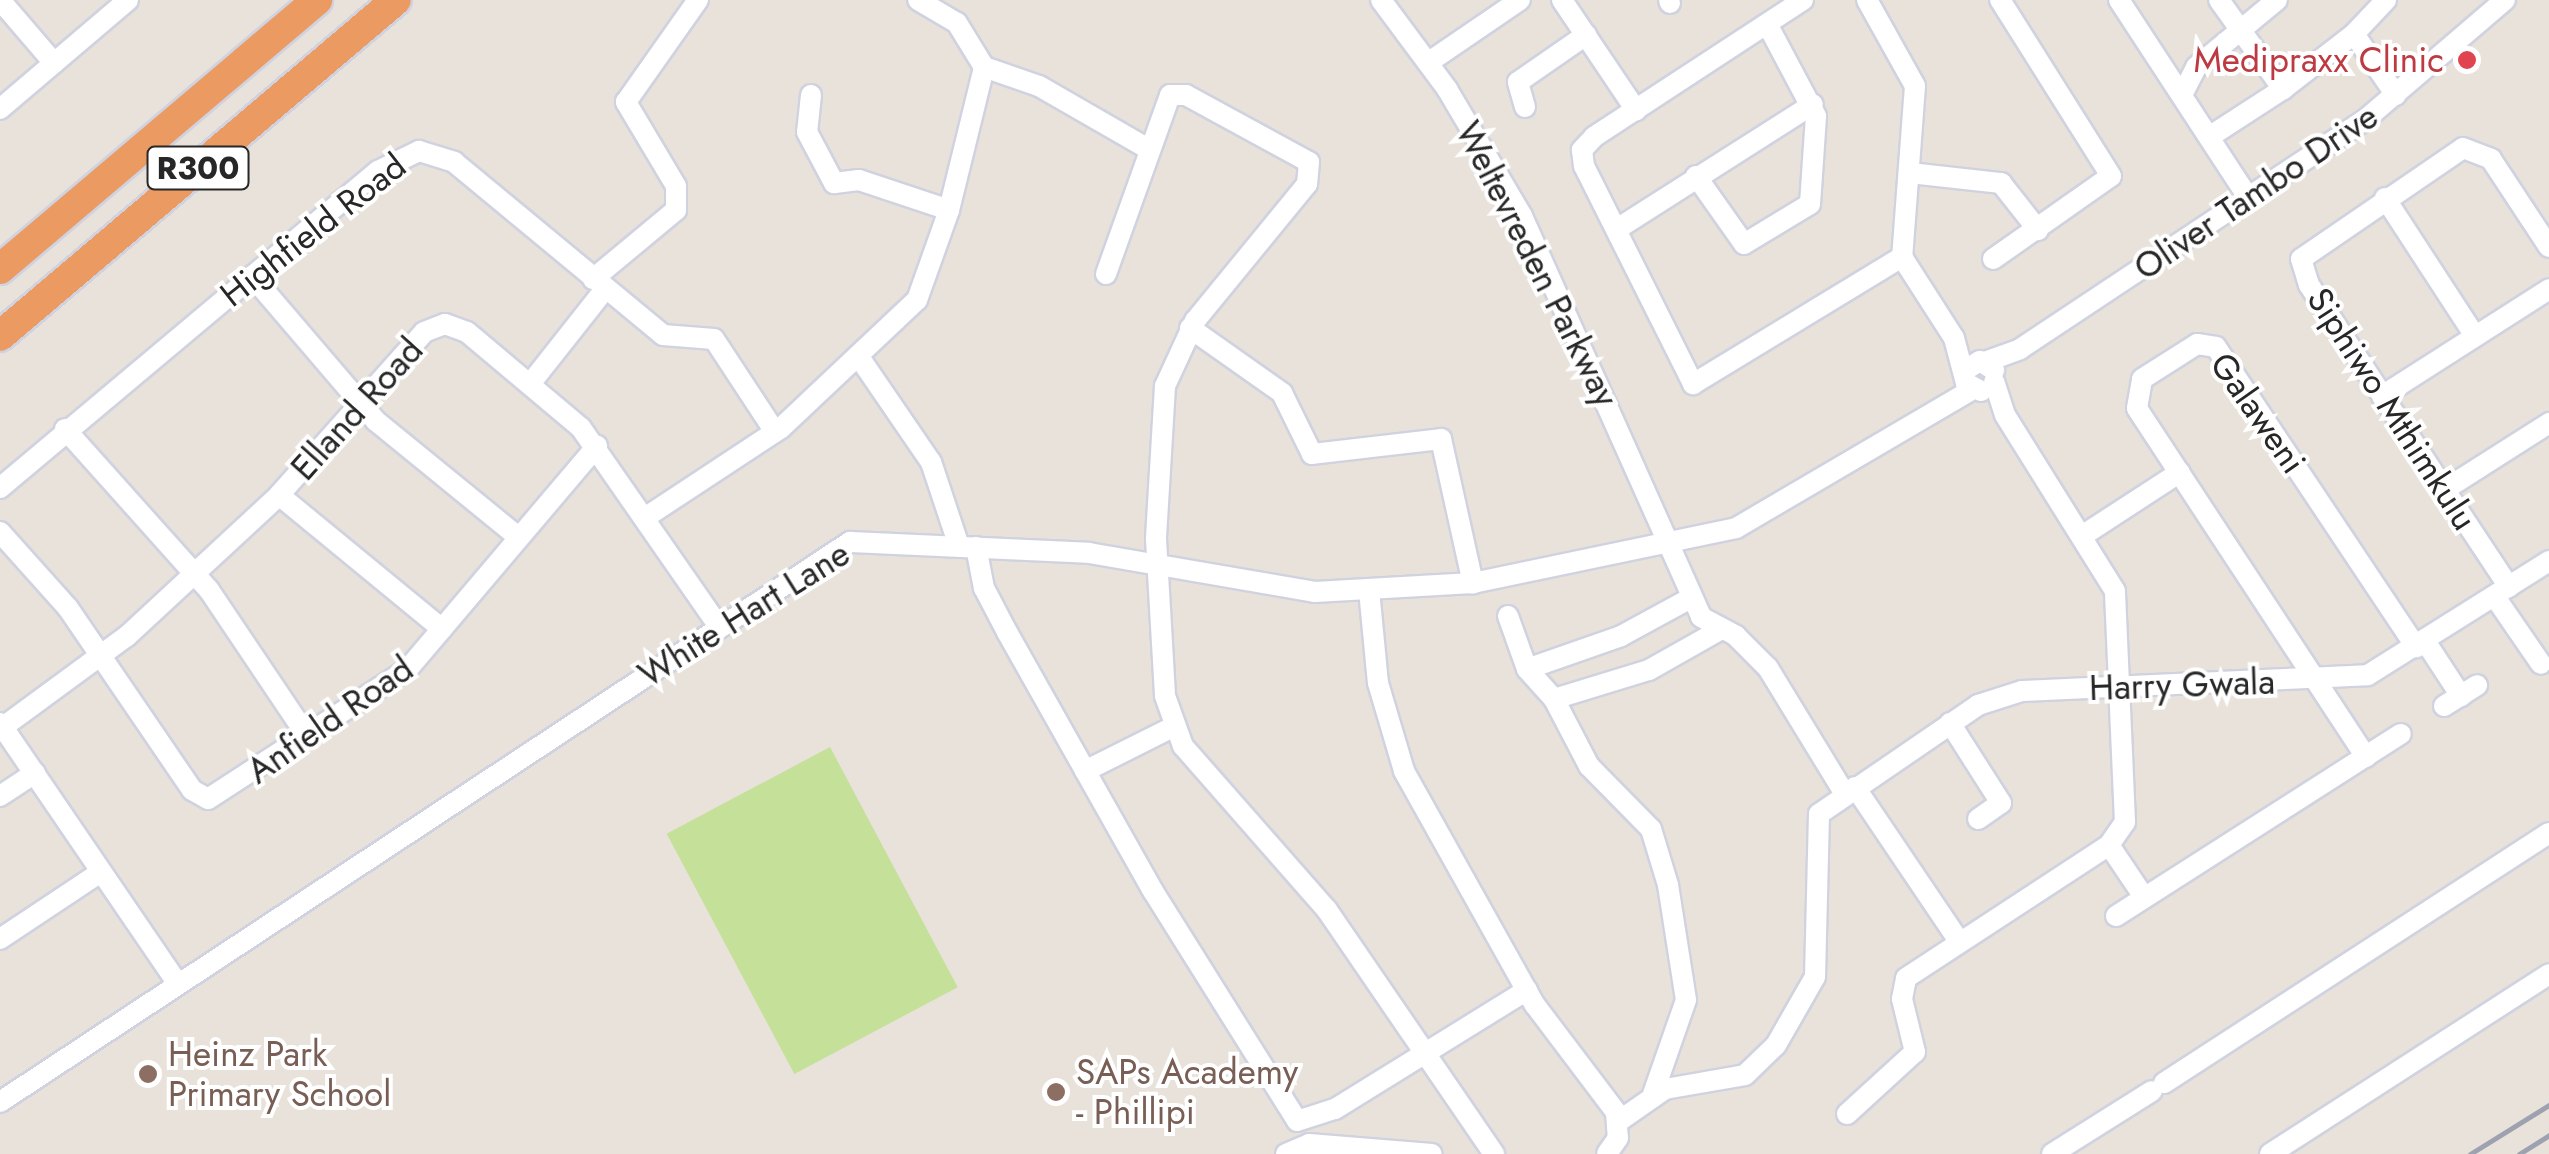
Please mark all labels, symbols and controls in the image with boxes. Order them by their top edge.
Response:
place label: Medipraxx Clinic [2194,39,2444,81]
marker: Medipraxx Clinic [2454,47,2480,73]
street label: Oliver Tambo Drive [2126,95,2386,289]
street label: Weltevreden Parkway [1447,114,1627,414]
road number: R300 [146,141,250,195]
street label: Highfield Road [212,145,414,315]
street label: Siphiwo Mthimkulu [2298,280,2486,538]
street label: Elland Road [282,329,432,489]
street label: Galaweni [2201,345,2315,481]
street label: White Hart Lane [631,532,857,696]
street label: Anfield Road [239,648,421,792]
street label: Harry Gwala [2088,661,2276,709]
place label: Heinz Park Primary School [168,1033,391,1115]
place label: SAPs Academy - Phillipi [1076,1051,1298,1133]
marker: Heinz Park Primary School [137,1063,159,1085]
marker: SAPs Academy - Phillipi [1045,1081,1067,1103]

